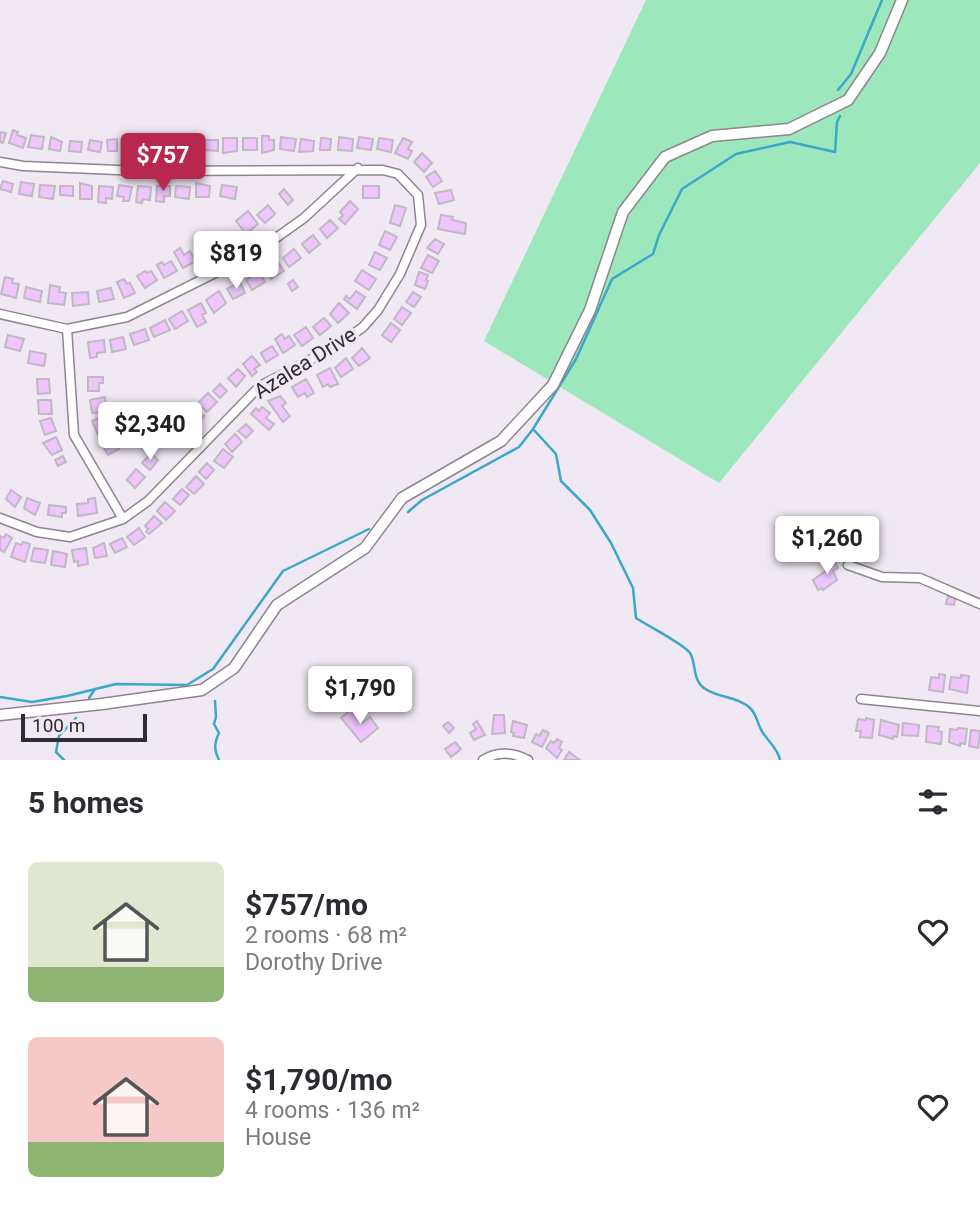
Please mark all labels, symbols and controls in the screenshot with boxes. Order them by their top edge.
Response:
pin: $757 [122,134,204,193]
text: $757 [137,142,189,169]
pin: $819 [195,232,277,291]
text: $819 [210,240,262,267]
street label: Azalea Drive [250,322,360,404]
pin: $2,340 [93,402,207,462]
text: $2,340 [114,411,186,438]
pin: $1,260 [770,516,884,576]
text: $1,260 [791,525,863,552]
pin: $1,790 [303,666,417,726]
text: $1,790 [324,675,396,702]
scale bar [21,711,147,743]
text: 100 m [32,714,85,737]
icon: filters [914,783,952,821]
text: 5 homes [28,785,144,820]
text: $757/mo [245,887,368,922]
icon: home [84,890,168,974]
icon: heart [914,913,952,951]
text: 2 rooms · 68 m² [245,922,407,949]
text: Dorothy Drive [245,949,382,976]
text: $1,790/mo [245,1062,393,1097]
icon: home [84,1065,168,1149]
icon: heart [914,1088,952,1126]
text: 4 rooms · 136 m² [245,1097,420,1124]
text: House [245,1124,311,1151]

